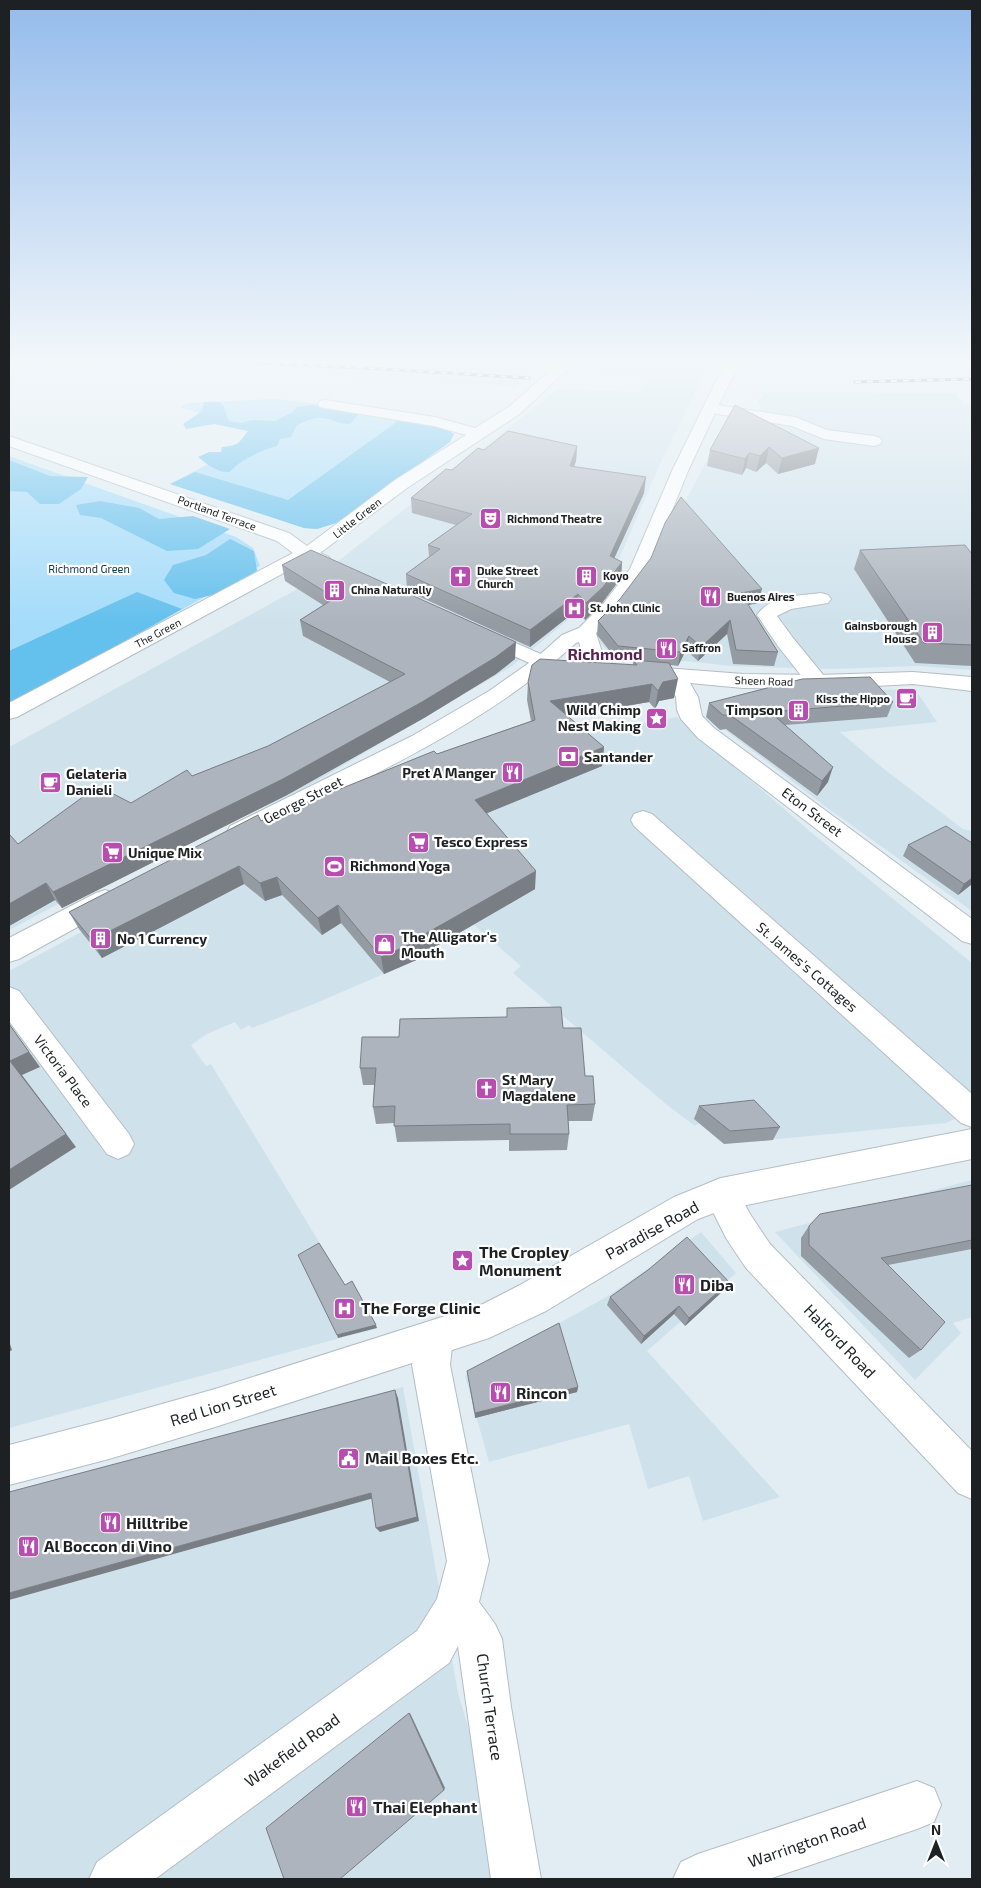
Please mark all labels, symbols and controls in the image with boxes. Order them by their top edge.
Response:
street label: Portland Terrace [176,492,258,533]
street label: Little Green [330,495,383,541]
theatre icon: Richmond Theatre [479,507,503,531]
place label: Richmond Theatre [507,512,602,525]
park label: Richmond Green [48,562,130,575]
place label: Duke Street Church [477,564,538,590]
building icon: Koyo [575,564,599,588]
church icon: Duke Street Church [449,565,473,589]
place label: Koyo [603,569,629,583]
building icon: China Naturally [323,578,347,602]
place label: China Naturally [351,583,432,597]
restaurant icon: Buenos Aires [699,585,723,609]
place label: Buenos Aires [727,590,795,603]
hospital icon: St. John Clinic [562,596,586,620]
place label: St. John Clinic [590,601,661,614]
street label: The Green [132,615,183,650]
place label: Gainsborough House [844,619,917,645]
building icon: Gainsborough House [921,620,945,644]
restaurant icon: Saffron [654,636,678,660]
place label: Saffron [682,641,721,654]
district label: Richmond [567,644,643,663]
street label: Sheen Road [735,673,794,688]
cafe icon: Kiss the Hippo [894,687,918,711]
place label: Kiss the Hippo [816,692,891,705]
building icon: Timpson [787,698,811,722]
place label: Wild Chimp Nest Making [558,701,641,734]
place label: Timpson [726,701,783,718]
place icon: Wild Chimp Nest Making [645,706,669,730]
bank icon: Santander [556,745,580,769]
place label: Santander [584,748,653,765]
restaurant icon: Pret A Manger [500,761,524,785]
place label: Pret A Manger [402,764,496,781]
place label: Gelateria Danieli [66,765,127,798]
cafe icon: Gelateria Danieli [38,770,62,794]
street label: George Street [260,772,345,827]
street label: Eton Street [779,783,846,840]
supermarket icon: Tesco Express [406,830,430,854]
place label: Tesco Express [434,833,528,850]
supermarket icon: Unique Mix [100,841,124,865]
place label: Unique Mix [128,844,202,861]
sports icon: Richmond Yoga [322,854,346,878]
place label: Richmond Yoga [350,857,450,874]
street label: St. James's Cottages [753,918,861,1015]
building icon: No 1 Currency [89,927,113,951]
place label: The Alligator's Mouth [401,928,497,961]
place label: No 1 Currency [117,930,207,947]
shop icon: The Alligator's Mouth [373,933,397,957]
street label: Victoria Place [31,1031,96,1110]
place label: St Mary Magdalene [502,1071,576,1104]
church icon: St Mary Magdalene [474,1076,498,1100]
street label: Paradise Road [602,1196,702,1263]
place label: The Cropley Monument [479,1242,569,1279]
place icon: The Cropley Monument [451,1249,475,1273]
restaurant icon: Diba [672,1273,696,1297]
place label: Diba [700,1275,734,1294]
hospital icon: The Forge Clinic [333,1296,357,1320]
place label: The Forge Clinic [361,1298,481,1317]
street label: Halford Road [801,1300,880,1381]
street label: Red Lion Street [168,1379,278,1430]
restaurant icon: Rincon [488,1381,512,1405]
place label: Rincon [516,1383,567,1402]
public building icon: Mail Boxes Etc. [337,1446,361,1470]
place label: Mail Boxes Etc. [365,1448,479,1467]
restaurant icon: Hilltribe [98,1511,122,1535]
place label: Hilltribe [126,1513,188,1532]
restaurant icon: Al Boccon di Vino [16,1534,40,1558]
place label: Al Boccon di Vino [44,1536,172,1555]
street label: Church Terrace [474,1652,507,1762]
street label: Wakefield Road [240,1709,343,1790]
restaurant icon: Thai Elephant [345,1795,369,1819]
place label: Thai Elephant [373,1797,478,1816]
street label: Warrington Road [745,1812,868,1871]
north arrow [911,1818,961,1868]
text: N [931,1821,941,1838]

